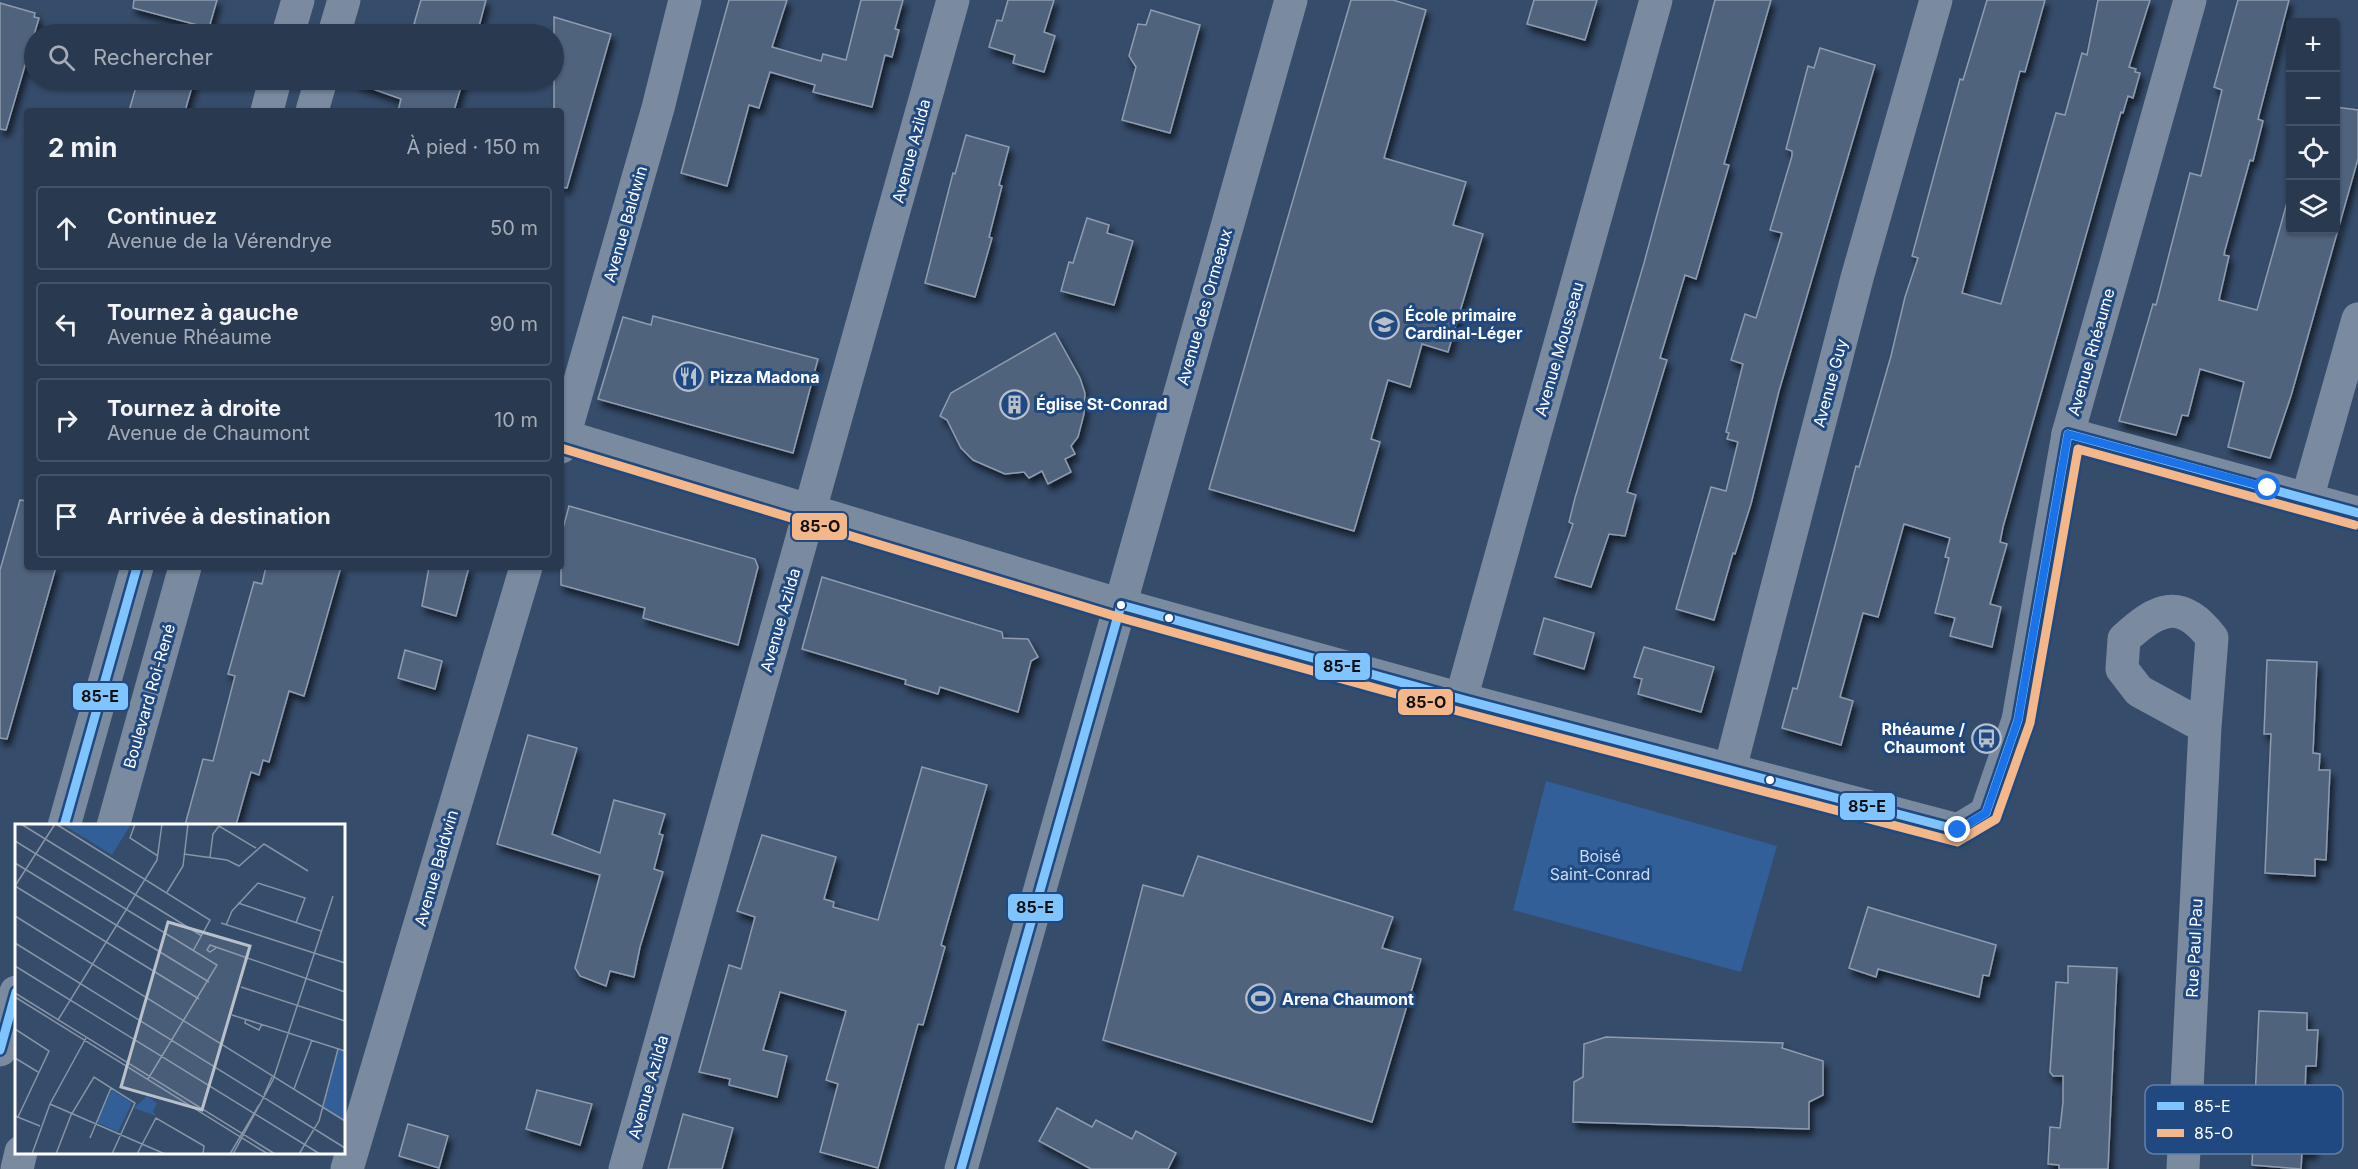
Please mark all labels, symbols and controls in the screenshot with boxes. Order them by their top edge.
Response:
map controls [2286,18,2340,234]
button: + [2286,18,2340,72]
search box [24,24,564,90]
icon: search [45,41,78,74]
text: Rechercher [93,44,213,70]
button: − [2286,72,2340,126]
street label: Avenue Azilda [887,97,935,205]
button: locate [2286,126,2340,180]
text: 2 min [48,132,118,163]
text: À pied · 150 m [407,135,540,159]
street label: Avenue Baldwin [599,163,651,285]
button: layers [2286,180,2340,234]
text: Continuez [107,203,217,229]
icon: ahead [50,212,83,245]
text: 50 m [490,216,538,240]
street label: Avenue des Ormeaux [1172,226,1236,388]
text: Avenue de la Vérendrye [107,229,332,253]
street label: Avenue Mousseau [1530,279,1588,419]
street label: Avenue Rhéaume [2063,286,2119,418]
text: Tournez à gauche [107,299,299,325]
place label: École primaire Cardinal-Léger [1405,305,1523,343]
icon: left [50,308,83,341]
school or university icon: École primaire Cardinal-Léger [1368,308,1400,340]
text: 90 m [490,312,538,336]
text: Avenue Rhéaume [107,325,272,349]
street label: Avenue Guy [1809,336,1851,430]
restaurant icon: Pizza Madona [673,361,705,393]
place label: Pizza Madona [710,367,819,387]
building icon: Église St-Conrad [999,388,1031,420]
place label: Église St-Conrad [1036,394,1168,414]
text: Tournez à droite [107,395,281,421]
icon: right [50,404,83,437]
text: 10 m [494,408,538,432]
text: Avenue de Chaumont [107,421,310,445]
route start [2254,474,2280,500]
icon: arrive [50,500,83,533]
text: Arrivée à destination [107,503,331,529]
line badge: 85-O [791,512,848,541]
text: 85-O [800,516,840,536]
street label: Avenue Azilda [756,566,804,674]
unlabelled marker [1115,599,1127,611]
unlabelled marker [1163,612,1175,624]
street label: Boulevard Roi-René [119,621,179,771]
line badge: 85-E [1314,652,1371,681]
text: 85-E [1323,656,1361,676]
line badge: 85-E [72,682,129,711]
text: 85-E [81,686,119,706]
line badge: 85-O [1397,688,1454,716]
text: 85-O [1406,692,1446,712]
place label: Rhéaume / Chaumont [1881,719,1965,757]
bus stop icon: Rhéaume / Chaumont [1970,722,2002,754]
unlabelled marker [1764,774,1776,786]
line badge: 85-E [1839,792,1896,821]
text: 85-E [1848,796,1886,816]
street label: Avenue Baldwin [410,807,462,929]
route end [1944,816,1970,842]
inset map [15,824,345,1154]
park label: Boisé Saint-Conrad [1550,846,1650,884]
line badge: 85-E [1007,893,1064,922]
text: 85-E [1016,897,1054,917]
street label: Rue Paul Pau [2181,898,2207,998]
sports icon: Arena Chaumont [1245,983,1277,1015]
place label: Arena Chaumont [1282,989,1414,1009]
street label: Avenue Azilda [624,1033,672,1141]
legend [2145,1085,2343,1154]
text: 85-E [2194,1096,2231,1116]
text: 85-O [2194,1123,2233,1143]

